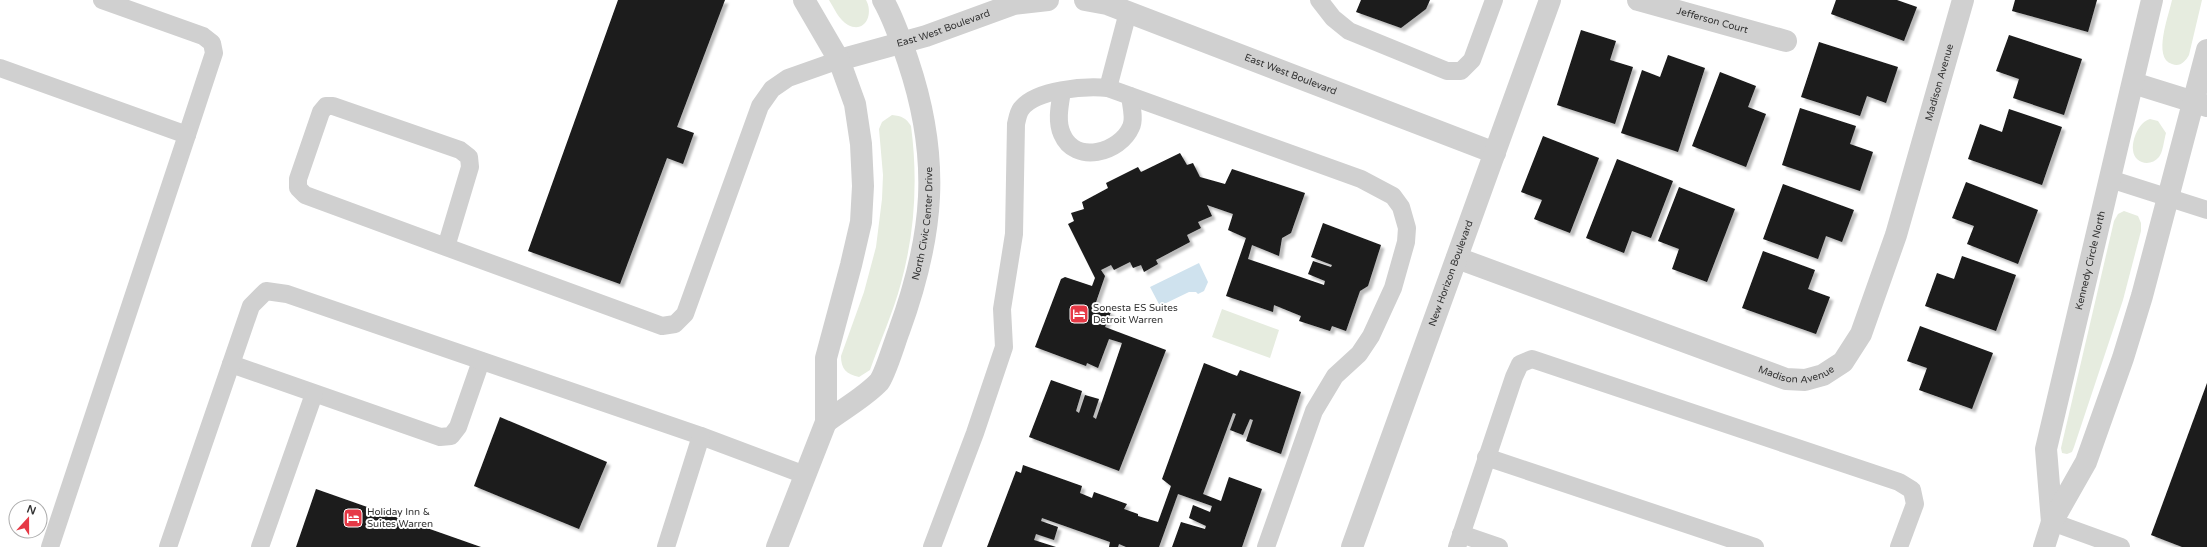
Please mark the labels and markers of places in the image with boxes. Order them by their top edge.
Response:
place label: Sonesta ES Suites Detroit Warren [1093,302,1178,326]
hotel icon: Sonesta ES Suites Detroit Warren [1068,303,1090,325]
place label: Holiday Inn & Suites Warren [367,506,433,530]
hotel icon: Holiday Inn & Suites Warren [342,507,364,529]

